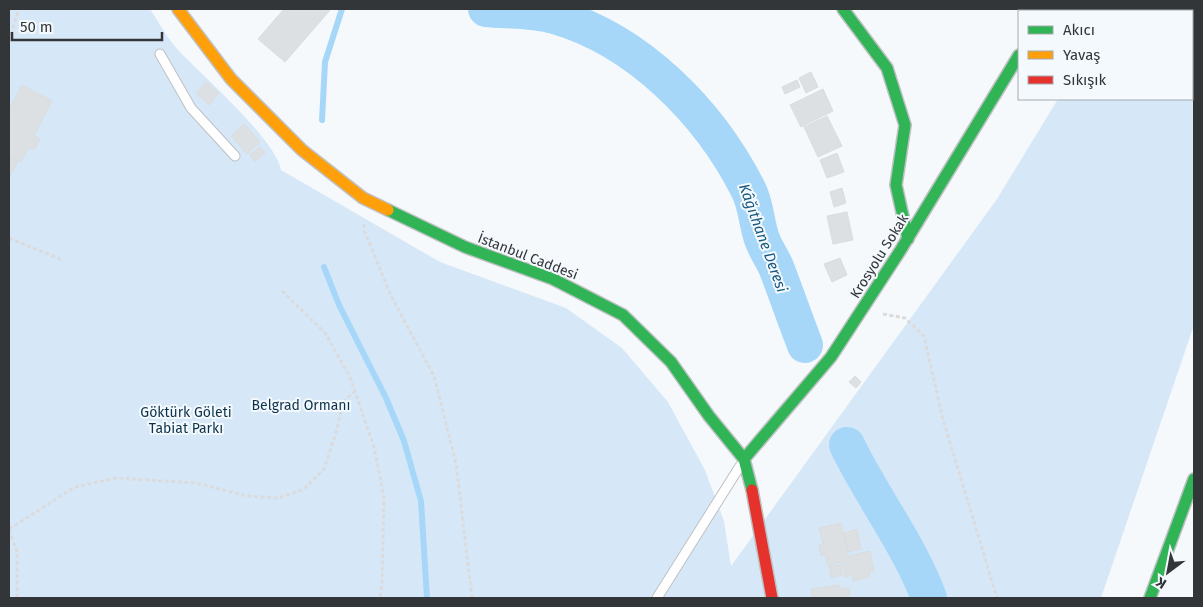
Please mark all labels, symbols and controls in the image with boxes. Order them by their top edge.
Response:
scale bar [12,10,162,42]
legend [1018,10,1193,100]
text: 50 m [20,18,53,36]
text: Akıcı [1063,21,1095,39]
text: Yavaş [1063,46,1100,64]
text: Sıkışık [1063,71,1107,89]
water label: Kâğıthane Deresi [735,181,791,295]
street label: Krosyolu Sokak [847,210,913,302]
street label: İstanbul Caddesi [475,229,581,283]
park label: Belgrad Ormanı [252,397,351,414]
park label: Göktürk Göleti Tabiat Parkı [140,404,232,437]
north arrow [1143,547,1193,597]
text: K [1152,572,1170,592]

